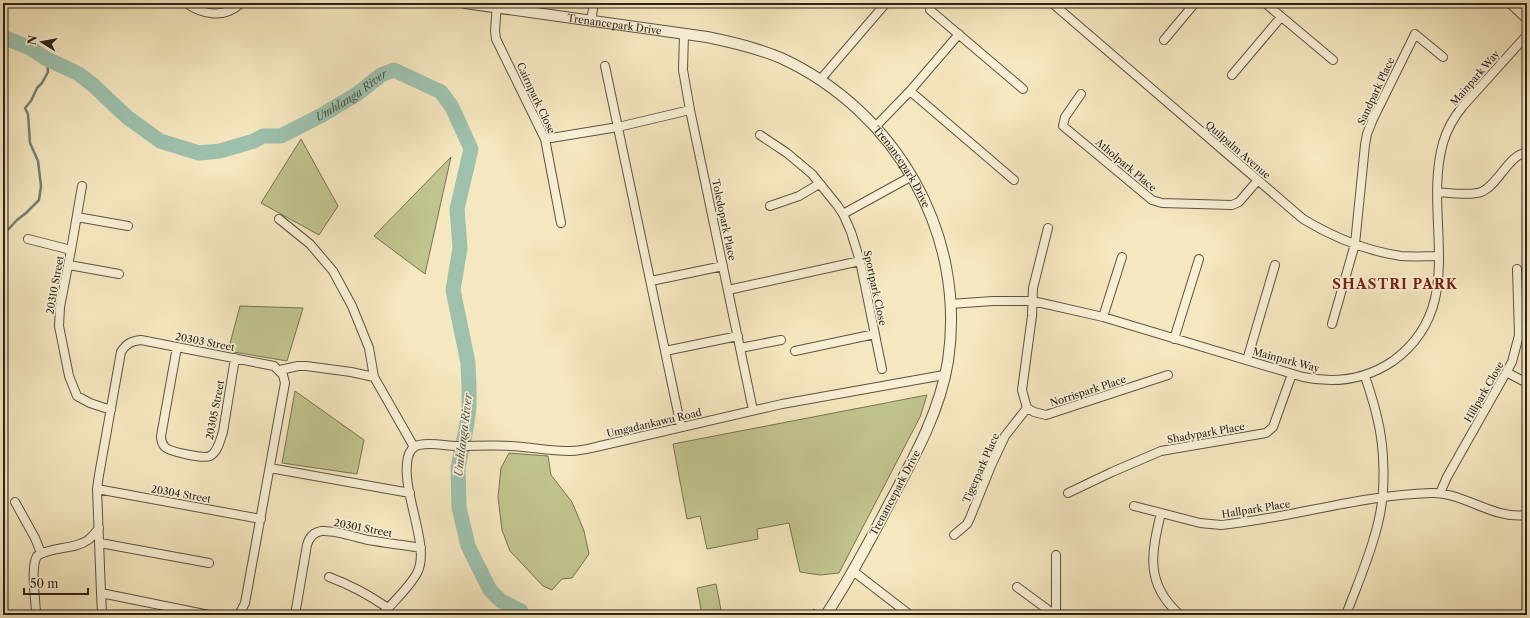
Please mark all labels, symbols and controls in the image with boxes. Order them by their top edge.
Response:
street label: Trenancepark Drive [566,11,663,37]
north arrow [22,22,62,62]
text: N [24,34,40,46]
street label: Mainpark Way [1448,47,1503,108]
street label: Sandpark Place [1355,55,1398,127]
street label: Cairnpark Close [514,60,558,136]
water label: Umhlanga River [313,66,390,124]
street label: Quilpalm Avenue [1203,118,1274,182]
street label: Trenancepark Drive [871,123,933,210]
street label: Atholpark Place [1092,135,1160,195]
street label: Toledopark Place [709,178,739,262]
street label: Sportpark Close [861,249,889,327]
street label: 20310 Street [43,254,67,315]
district label: SHASTRI PARK [1332,275,1458,293]
street label: 20303 Street [174,330,236,354]
street label: Mainpark Way [1251,345,1321,375]
street label: Hillpark Close [1461,359,1507,425]
street label: Norrispark Place [1048,372,1128,409]
street label: 20305 Street [203,379,227,441]
water label: Umhlanga River [451,392,475,477]
street label: Umgadankawu Road [605,406,703,440]
street label: Shadypark Place [1166,420,1246,446]
street label: Tigerpark Place [960,431,1002,505]
street label: Trenancepark Drive [867,448,923,538]
street label: 20304 Street [150,482,212,506]
street label: Hallpark Place [1221,497,1292,521]
street label: 20301 Street [333,516,394,540]
scale bar [24,570,88,596]
text: 50 m [30,576,59,591]

